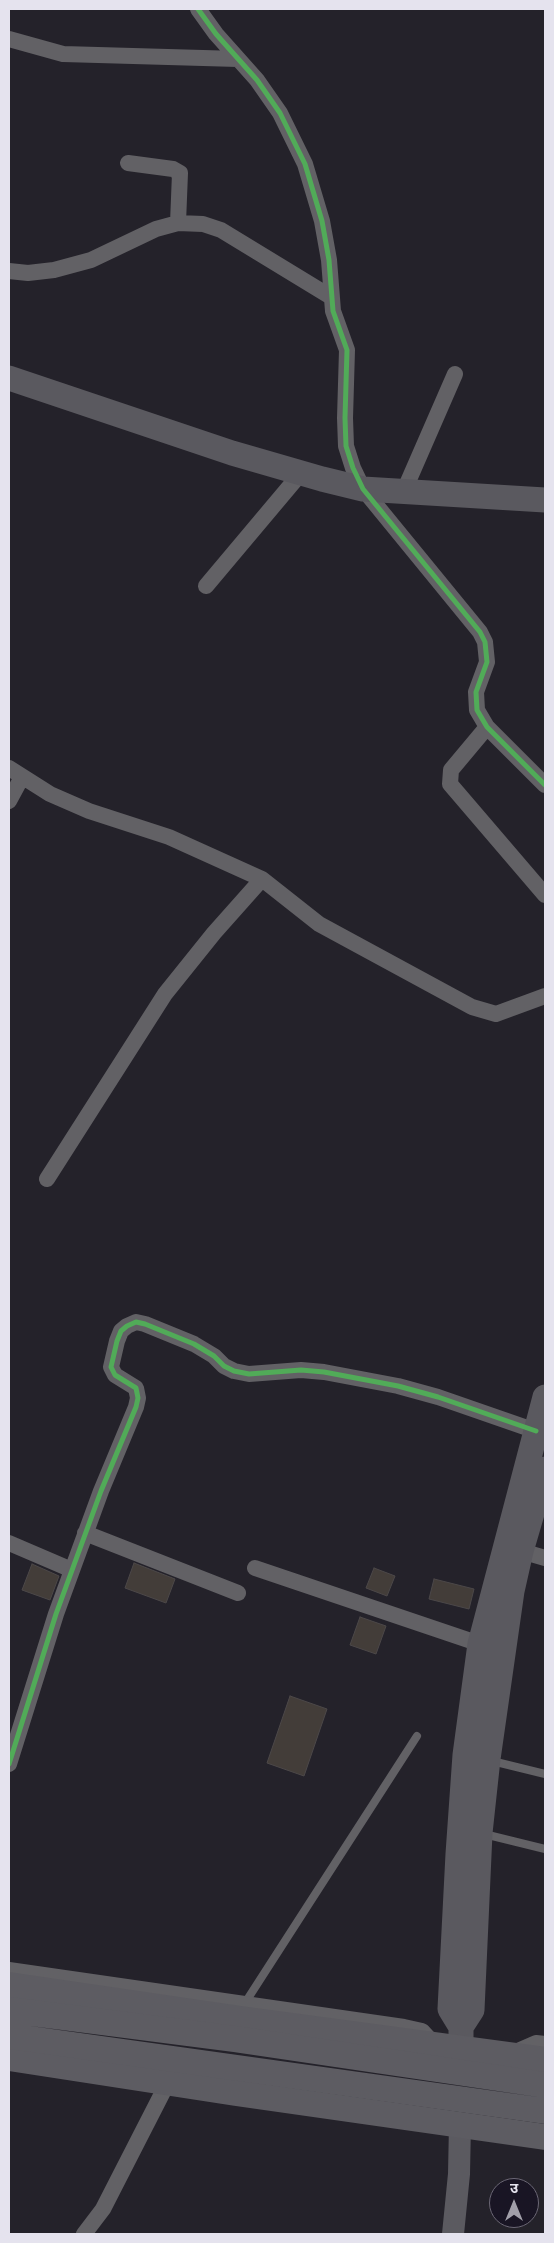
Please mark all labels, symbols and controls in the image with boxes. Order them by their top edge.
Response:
north arrow [489,2178,539,2228]
text: उ [510,2180,518,2197]

